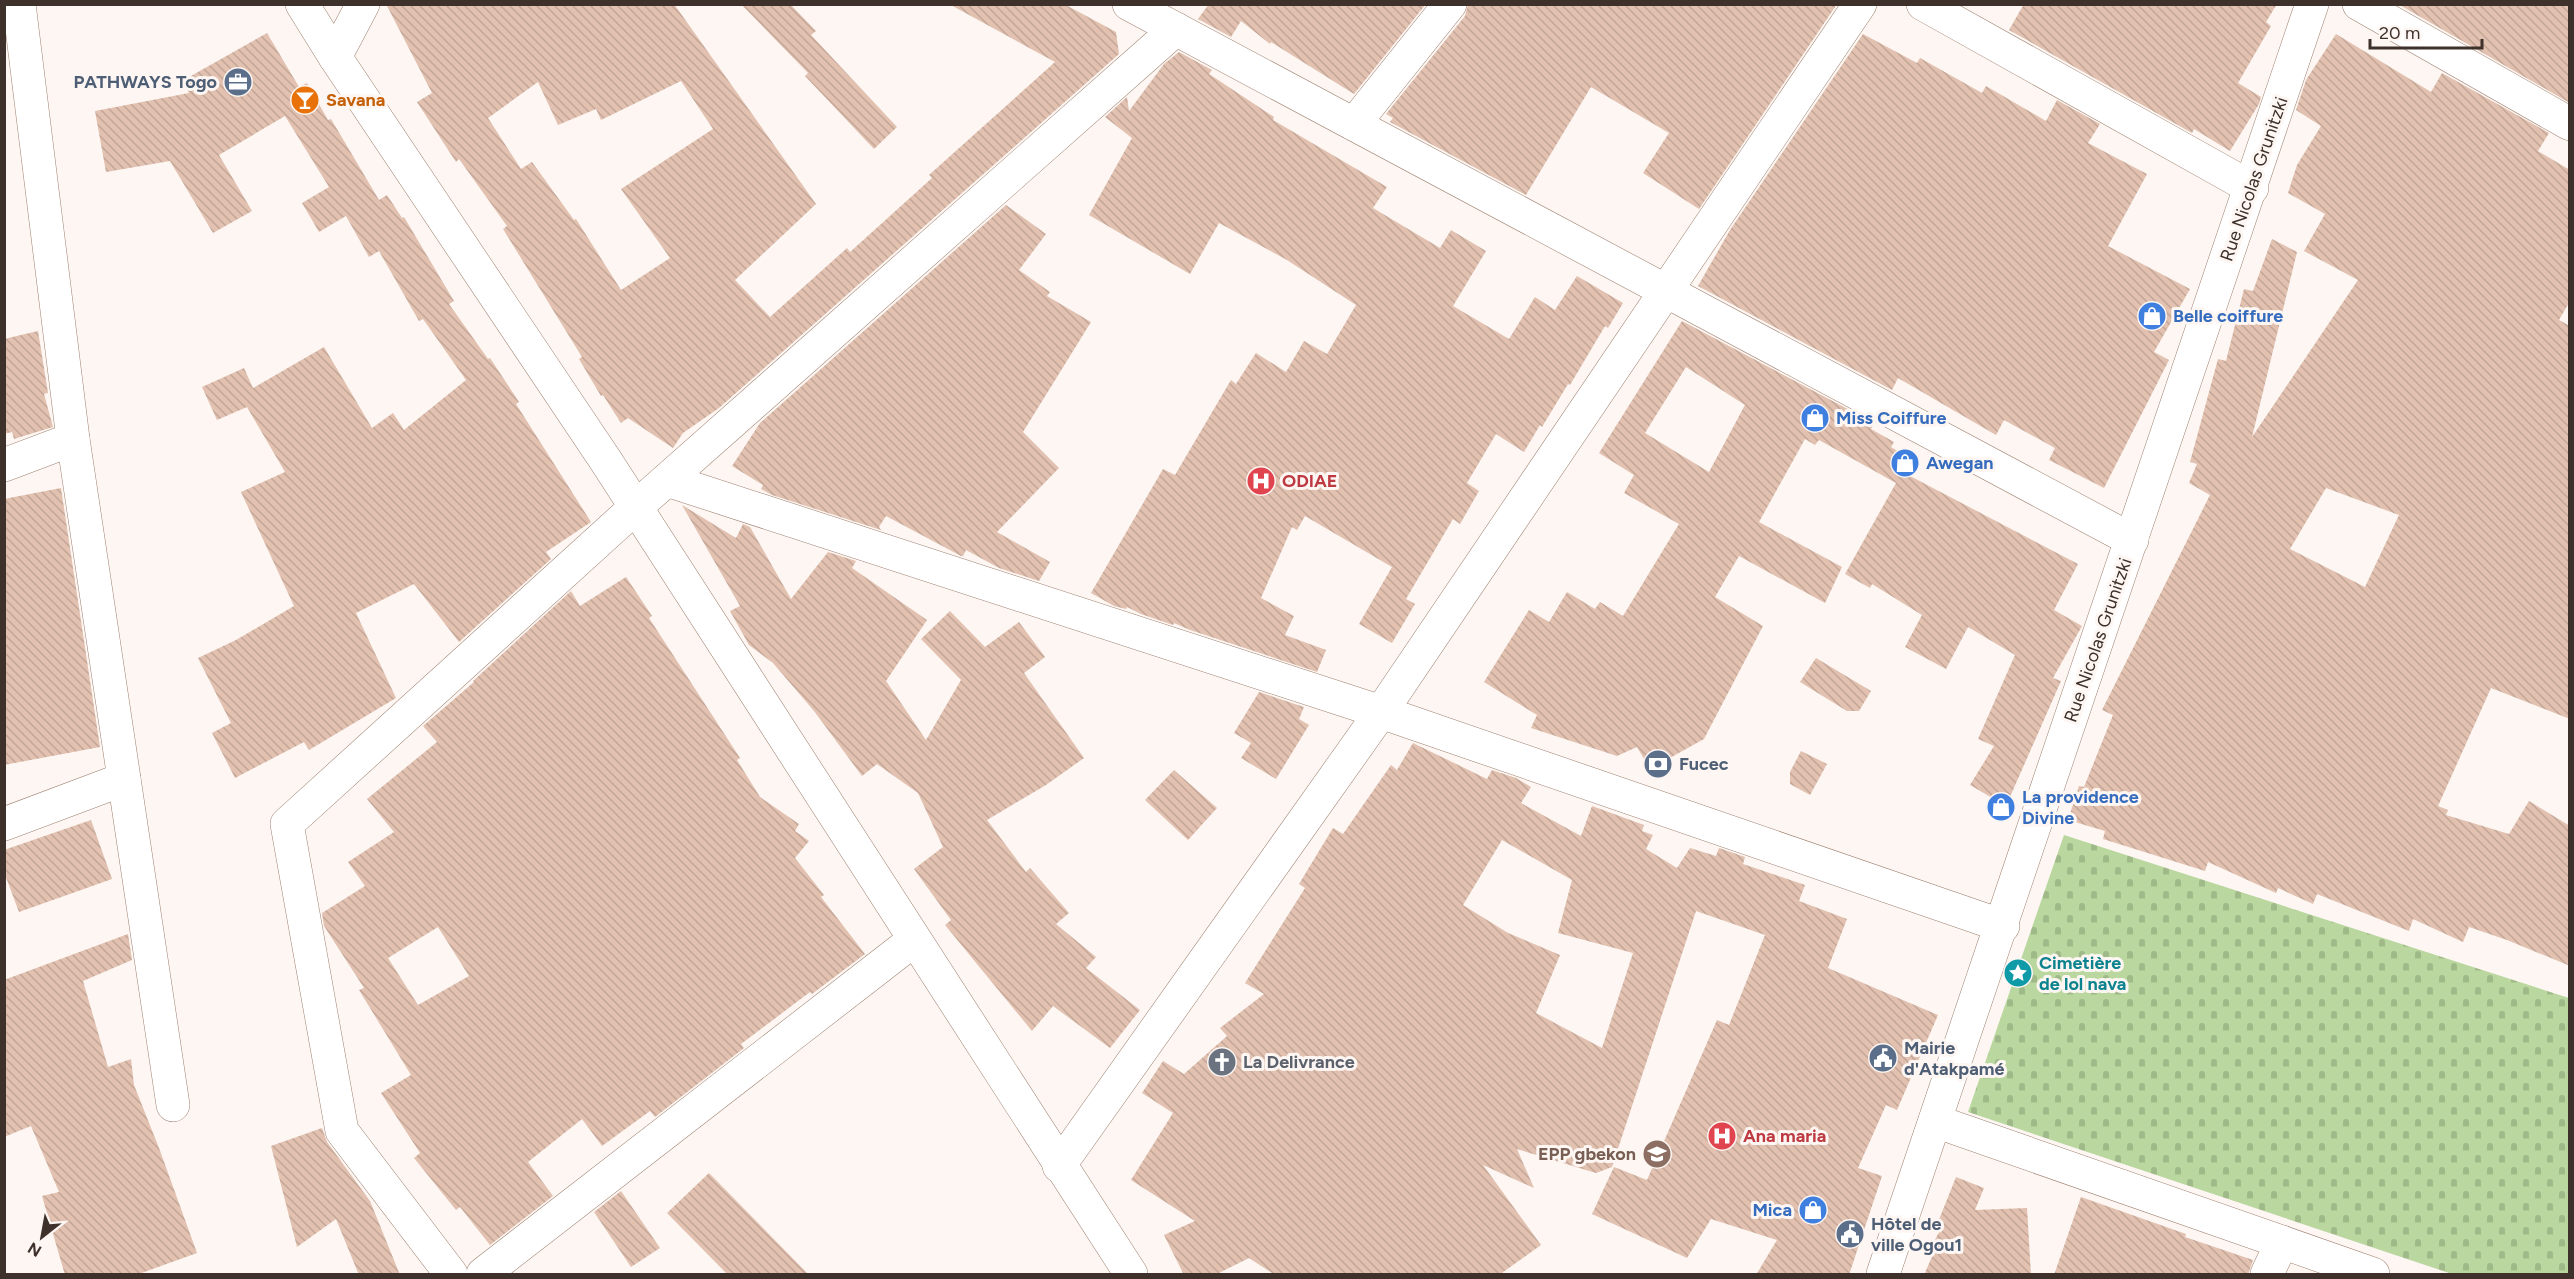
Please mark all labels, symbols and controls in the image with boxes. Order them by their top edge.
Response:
scale bar [2370,12,2482,50]
text: 20 m [2379,22,2420,44]
office icon: PATHWAYS Togo [222,66,254,98]
place label: PATHWAYS Togo [74,71,217,93]
bar icon: Savana [289,84,321,116]
place label: Savana [326,89,385,111]
street label: Rue Nicolas Grunitzki [2216,94,2292,264]
shop icon: Belle coiffure [2136,300,2168,332]
place label: Belle coiffure [2173,305,2283,327]
shop icon: Miss Coiffure [1799,402,1831,434]
place label: Miss Coiffure [1836,407,1947,429]
shop icon: Awegan [1889,447,1921,479]
place label: Awegan [1926,452,1993,474]
hospital icon: ODIAE [1245,465,1277,497]
place label: ODIAE [1282,470,1337,492]
street label: Rue Nicolas Grunitzki [2060,555,2136,725]
bank icon: Fucec [1642,748,1674,780]
place label: Fucec [1679,753,1729,775]
place label: La providence Divine [2022,786,2139,829]
shop icon: La providence Divine [1985,791,2017,823]
place label: Cimetière de lol nava [2039,952,2126,995]
place icon: Cimetière de lol nava [2002,957,2034,989]
place label: Mairie d'Atakpamé [1904,1037,2004,1080]
public building icon: Mairie d'Atakpamé [1867,1042,1899,1074]
church icon: La Delivrance [1206,1046,1238,1078]
place label: La Delivrance [1243,1051,1355,1073]
hospital icon: Ana maria [1706,1120,1738,1152]
place label: Ana maria [1743,1125,1826,1147]
school or university icon: EPP gbekon [1641,1138,1673,1170]
place label: EPP gbekon [1538,1143,1636,1165]
shop icon: Mica [1797,1194,1829,1226]
place label: Mica [1752,1199,1792,1221]
north arrow [12,1207,72,1267]
place label: Hôtel de ville Ogou1 [1871,1213,1962,1256]
public building icon: Hôtel de ville Ogou1 [1834,1218,1866,1250]
text: N [24,1238,45,1261]

